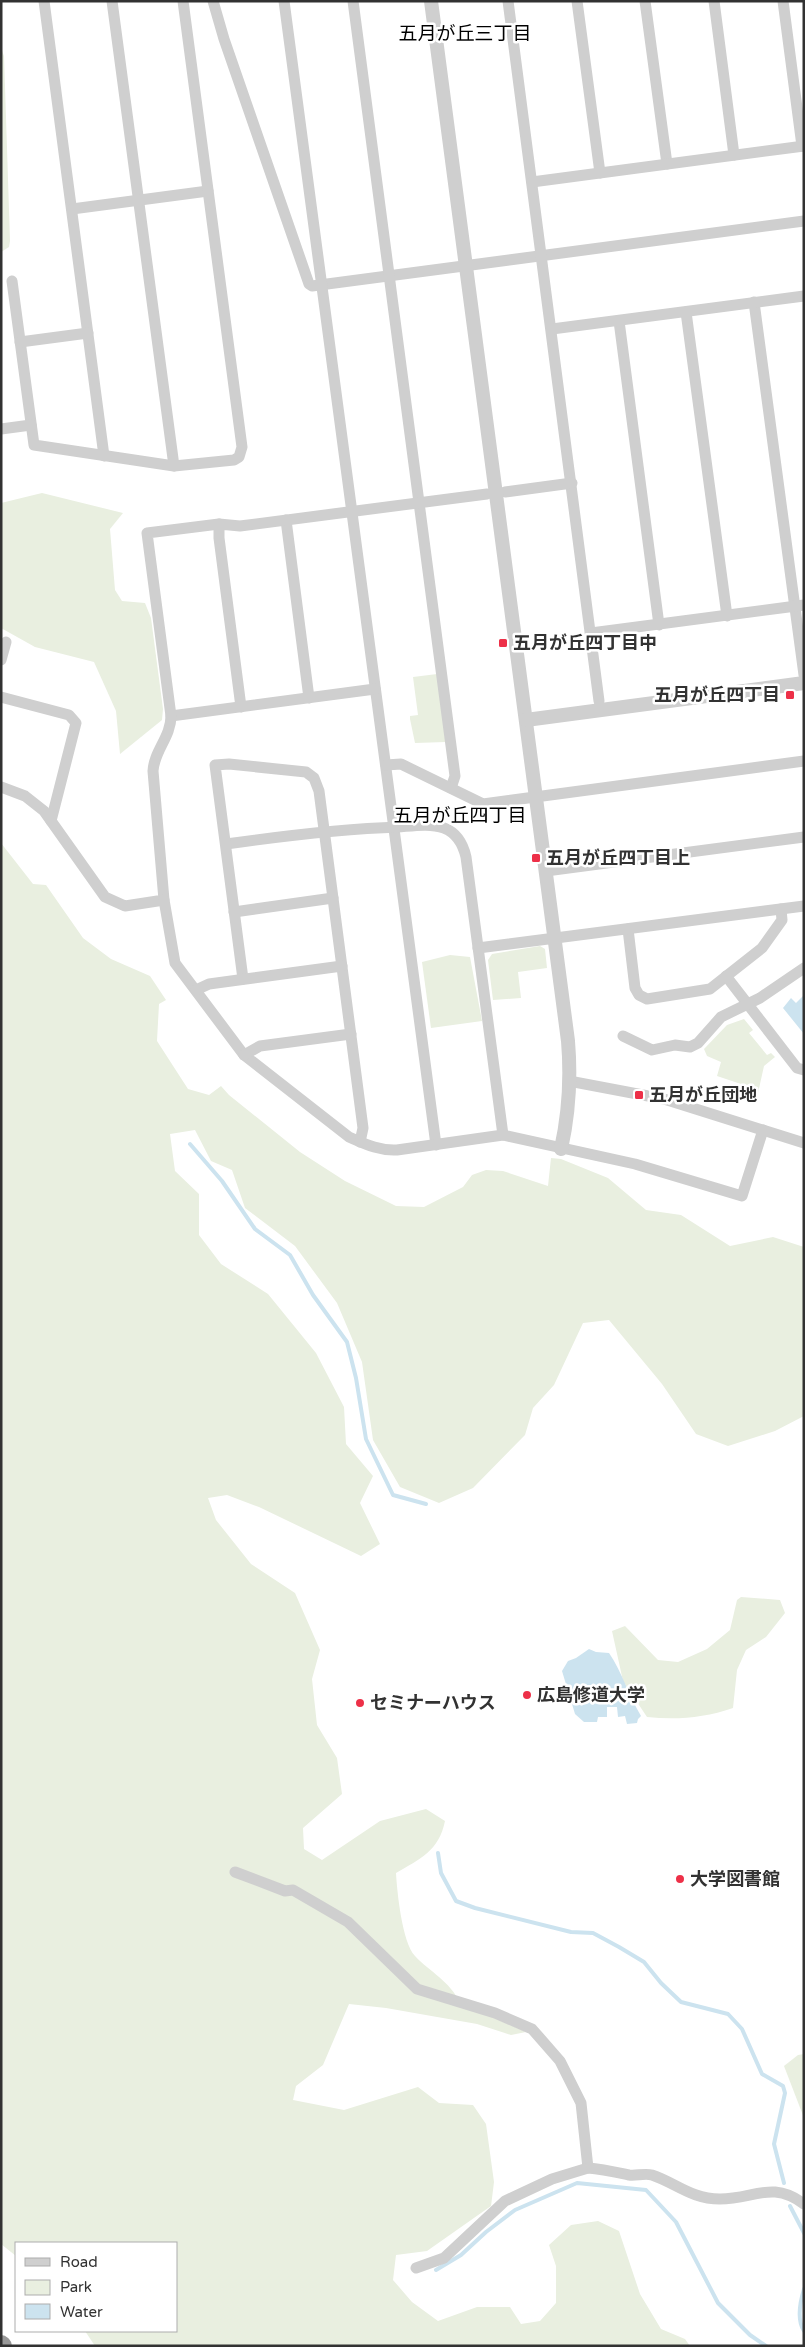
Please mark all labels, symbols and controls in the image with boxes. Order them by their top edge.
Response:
district label: 五月が丘三丁目 [398,23,532,45]
place label: 五月が丘四丁目中 [513,632,657,654]
marker: 五月が丘四丁目中 [497,637,509,649]
place label: 五月が丘四丁目 [654,684,780,706]
marker: 五月が丘四丁目 [784,689,796,701]
district label: 五月が丘四丁目 [393,805,527,827]
place label: 五月が丘四丁目上 [546,847,690,869]
marker: 五月が丘四丁目上 [530,852,542,864]
place label: 五月が丘団地 [649,1084,757,1106]
marker: 五月が丘団地 [633,1089,645,1101]
place label: 広島修道大学 [537,1684,645,1706]
marker: 広島修道大学 [521,1689,533,1701]
place label: セミナーハウス [370,1692,496,1714]
marker: セミナーハウス [354,1697,366,1709]
place label: 大学図書館 [690,1868,780,1890]
marker: 大学図書館 [674,1873,686,1885]
legend [15,2242,178,2332]
text: Road [60,2253,98,2271]
text: Park [60,2278,92,2296]
text: Water [60,2303,103,2321]

